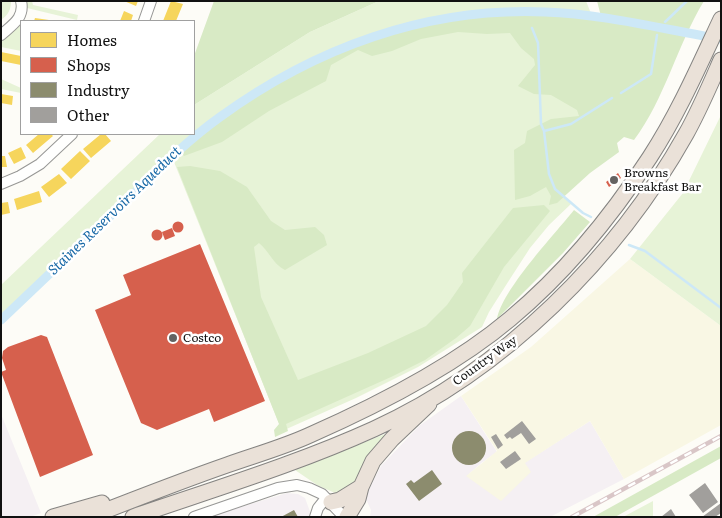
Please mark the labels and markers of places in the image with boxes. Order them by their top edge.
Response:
place label: Browns Breakfast Bar [624,166,701,194]
marker: Browns Breakfast Bar [608,174,620,186]
place label: Costco [183,331,221,345]
marker: Costco [167,332,179,344]

